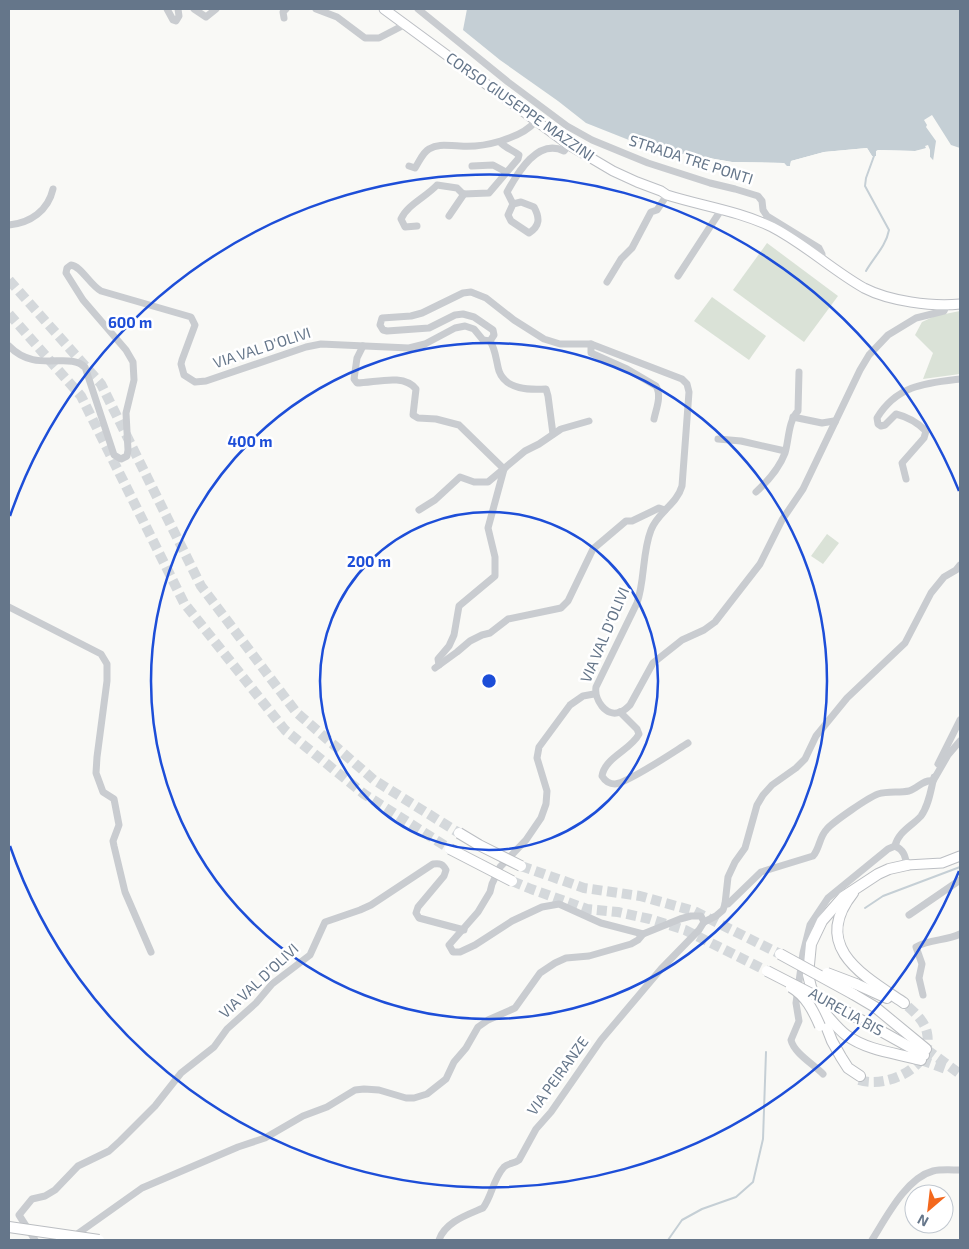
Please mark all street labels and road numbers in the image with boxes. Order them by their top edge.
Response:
street label: CORSO GIUSEPPE MAZZINI [443,48,598,164]
street label: STRADA TRE PONTI [627,130,756,188]
street label: VIA VAL D'OLIVI [211,323,313,371]
street label: VIA VAL D'OLIVI [576,584,632,685]
street label: VIA VAL D'OLIVI [215,939,302,1021]
street label: AURELIA BIS [806,983,887,1039]
street label: VIA PEIRANZE [523,1033,592,1118]

